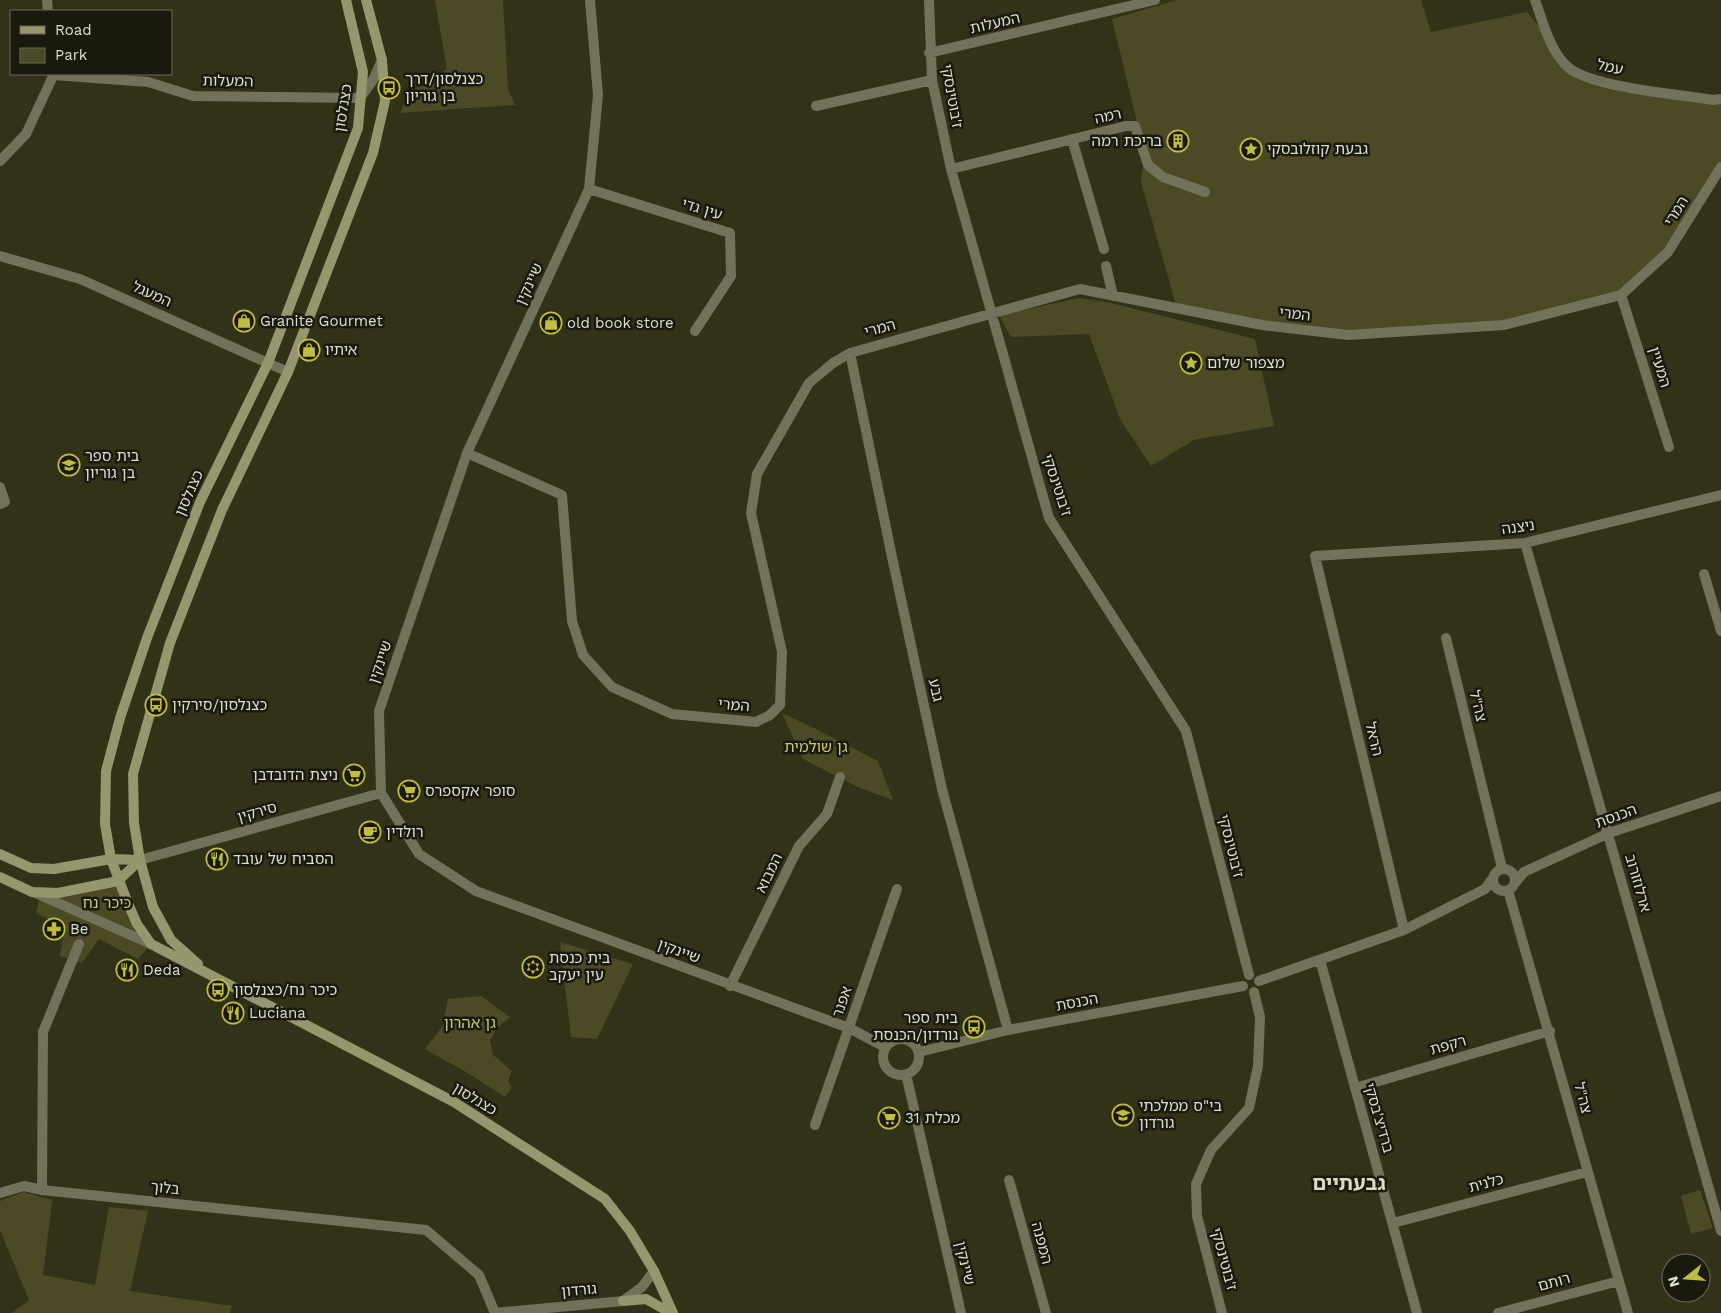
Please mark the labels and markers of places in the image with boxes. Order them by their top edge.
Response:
place label: כצנלסון/דרך בן גוריון [405,70,484,105]
bus stop icon: כצנלסון/דרך בן גוריון [377,76,401,100]
building icon: בריכת רמה [1166,129,1190,153]
place label: בריכת רמה [1091,132,1162,150]
place icon: גבעת קוזלובסקי [1239,137,1263,161]
place label: גבעת קוזלובסקי [1267,140,1369,158]
shop icon: Granite Gourmet [232,309,256,333]
shop icon: old book store [539,311,563,335]
place label: Granite Gourmet [260,312,384,330]
place label: old book store [567,314,674,332]
shop icon: איתיו [297,338,321,362]
place label: איתיו [325,341,357,359]
place icon: מצפור שלום [1179,351,1203,375]
place label: מצפור שלום [1207,354,1285,372]
place label: בית ספר בן גוריון [85,447,140,482]
school or university icon: בית ספר בן גוריון [57,453,81,477]
bus stop icon: כצנלסון/סירקין [144,693,168,717]
place label: כצנלסון/סירקין [172,696,268,714]
supermarket icon: ניצת הדובדבן [342,763,366,787]
place label: ניצת הדובדבן [253,766,338,784]
supermarket icon: סופר אקספרס [397,779,421,803]
place label: סופר אקספרס [425,782,515,800]
cafe icon: רולדין [358,820,382,844]
place label: רולדין [386,823,424,841]
restaurant icon: הסביח של עובד [205,847,229,871]
place label: הסביח של עובד [233,850,334,868]
pharmacy icon: Be [42,917,66,941]
place label: Be [70,920,88,938]
place label: בית כנסת עין יעקב [549,949,611,984]
synagogue icon: בית כנסת עין יעקב [521,955,545,979]
restaurant icon: Deda [115,958,139,982]
place label: Deda [143,961,181,979]
bus stop icon: כיכר נח/כצנלסון [206,978,230,1002]
place label: כיכר נח/כצנלסון [234,981,338,999]
restaurant icon: Luciana [221,1001,245,1025]
place label: Luciana [249,1004,306,1022]
place label: בית ספר גורדון/הכנסת [873,1009,958,1044]
bus stop icon: בית ספר גורדון/הכנסת [962,1015,986,1039]
place label: בי"ס ממלכתי גורדון [1139,1097,1222,1132]
school or university icon: בי"ס ממלכתי גורדון [1111,1103,1135,1127]
supermarket icon: מכלת 31 [877,1106,901,1130]
place label: מכלת 31 [905,1109,960,1127]

